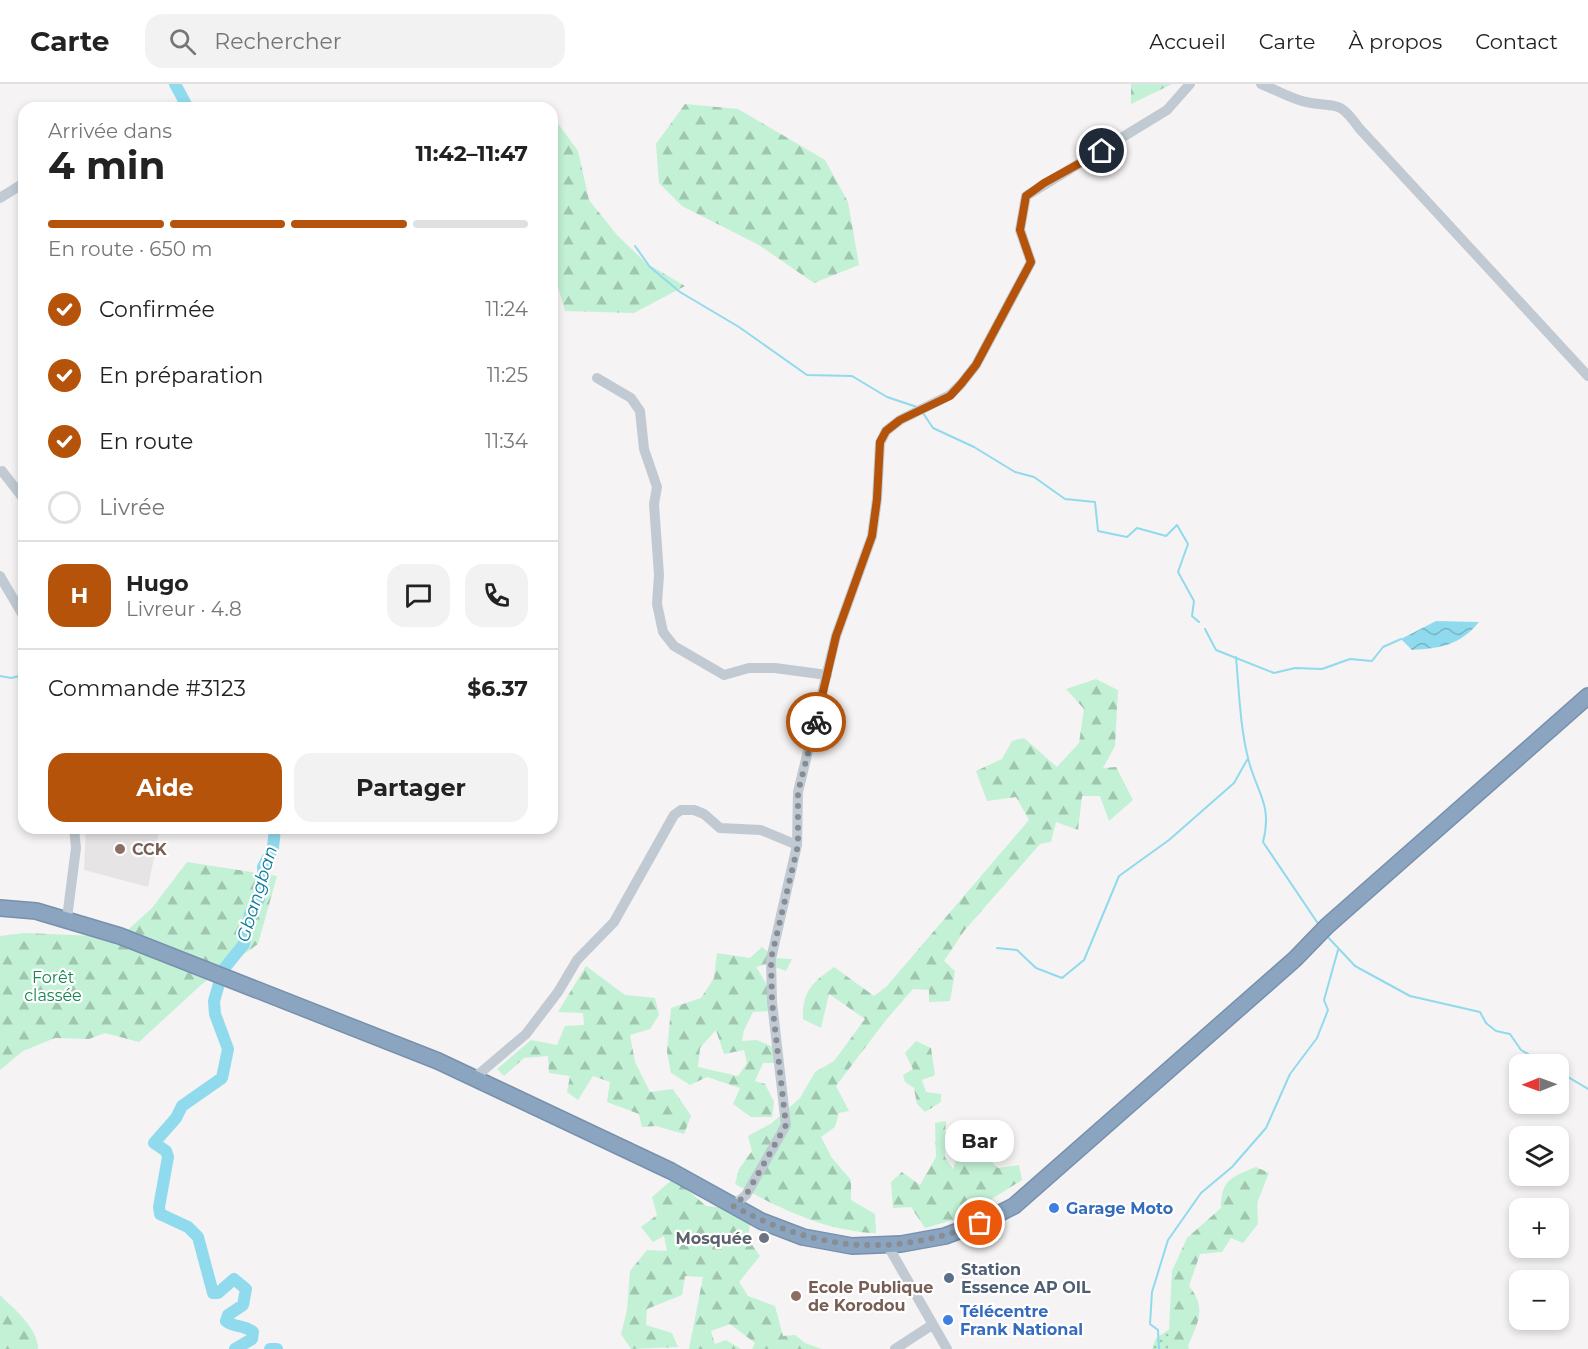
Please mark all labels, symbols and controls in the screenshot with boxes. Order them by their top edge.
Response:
search box [145,14,565,68]
text: Carte [30,24,109,58]
icon: search [166,25,199,58]
text: Rechercher [214,28,342,55]
text: Accueil [1149,29,1226,54]
text: Carte [1259,29,1315,54]
text: À propos [1348,29,1442,54]
text: Contact [1475,29,1558,54]
text: Arrivée dans [48,119,172,143]
pin [1076,125,1127,176]
icon: home [1085,134,1118,167]
text: 11:42–11:47 [416,140,528,167]
text: 4 min [48,141,166,189]
text: En route · 650 m [48,237,212,261]
icon: check [48,293,81,326]
text: Confirmée [99,296,215,323]
text: 11:24 [485,297,528,321]
icon: check [48,359,81,392]
text: En préparation [99,362,263,389]
text: 11:25 [487,363,528,387]
icon: check [48,425,81,458]
text: En route [99,428,193,455]
text: 11:34 [485,429,528,453]
text: Livrée [99,494,165,521]
button: chat [387,564,450,627]
button: phone [465,564,528,627]
text: Hugo [126,570,189,597]
text: H [71,582,88,609]
text: Livreur · 4.8 [126,597,242,621]
text: Commande #3123 [48,675,246,702]
text: $6.37 [467,675,528,702]
courier [786,692,846,752]
icon: bike [800,706,833,739]
button: Aide [48,753,282,822]
button: Partager [294,753,528,822]
place label: CCK [132,840,168,859]
marker: CCK [113,842,127,856]
water label: Gbangban [232,843,282,945]
park label: Forêt classée [24,968,82,1005]
north arrow [1509,1054,1569,1114]
map controls [1509,1054,1569,1330]
callout: Bar [946,1121,1014,1163]
button: layers [1509,1126,1569,1186]
text: Bar [961,1129,998,1153]
pin [954,1197,1005,1248]
button: + [1509,1198,1569,1258]
place label: Garage Moto [1066,1199,1173,1218]
marker: Garage Moto [1047,1201,1061,1215]
icon: bag [963,1206,996,1239]
place label: Mosquée [676,1229,752,1248]
marker: Mosquée [757,1231,771,1245]
place label: Station Essence AP OIL [961,1260,1091,1297]
button: − [1509,1270,1569,1330]
marker: Station Essence AP OIL [942,1271,956,1285]
place label: Ecole Publique de Korodou [808,1278,933,1315]
marker: Ecole Publique de Korodou [789,1289,803,1303]
place label: Télécentre Frank National [960,1302,1083,1339]
marker: Télécentre Frank National [941,1313,955,1327]

